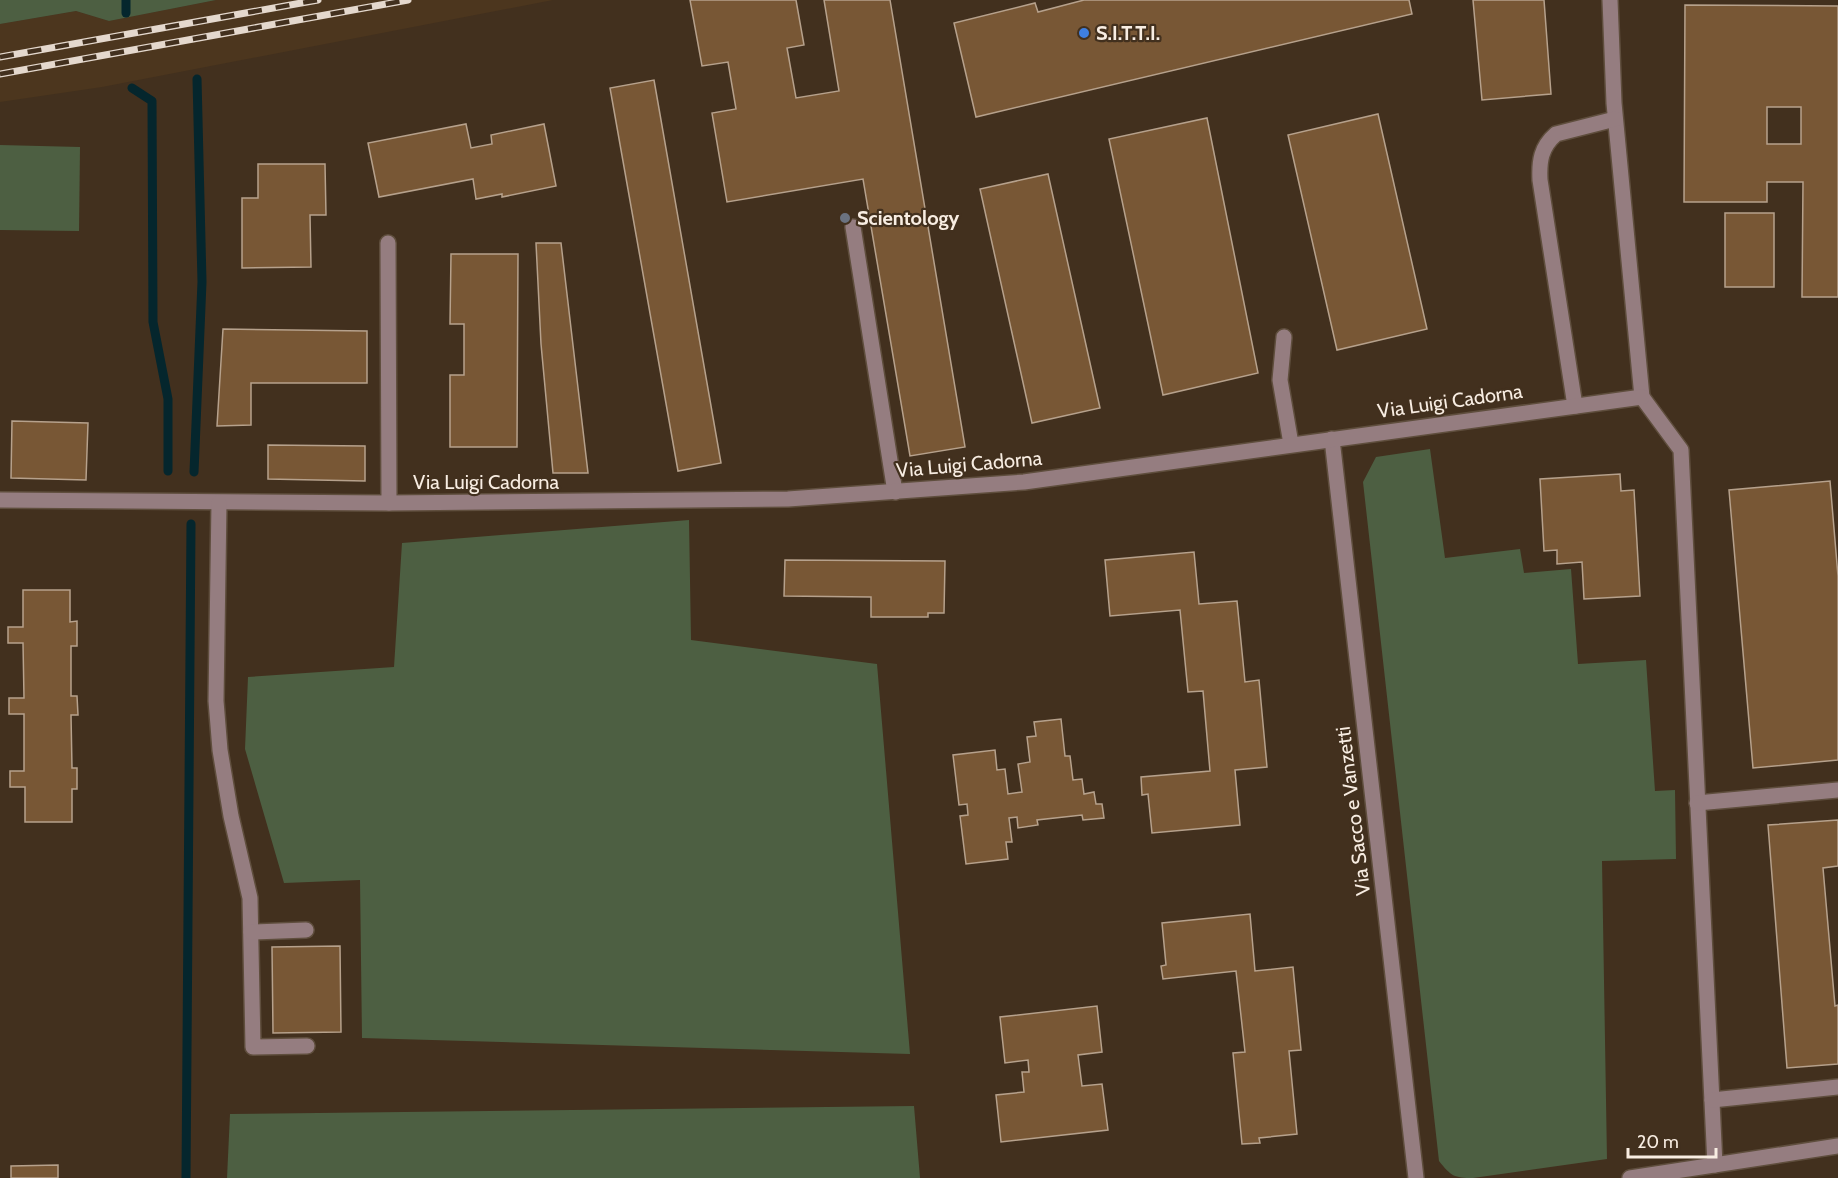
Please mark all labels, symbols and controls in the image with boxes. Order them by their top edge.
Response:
place label: S.I.T.T.I. [1096,21,1160,45]
marker: S.I.T.T.I. [1077,26,1091,40]
place label: Scientology [857,206,960,230]
marker: Scientology [838,211,852,225]
street label: Via Luigi Cadorna [1376,379,1524,423]
street label: Via Luigi Cadorna [895,446,1043,482]
street label: Via Luigi Cadorna [413,470,560,494]
street label: Via Sacco e Vanzetti [1331,725,1375,897]
scale bar [1628,1121,1716,1159]
text: 20 m [1637,1131,1679,1153]

